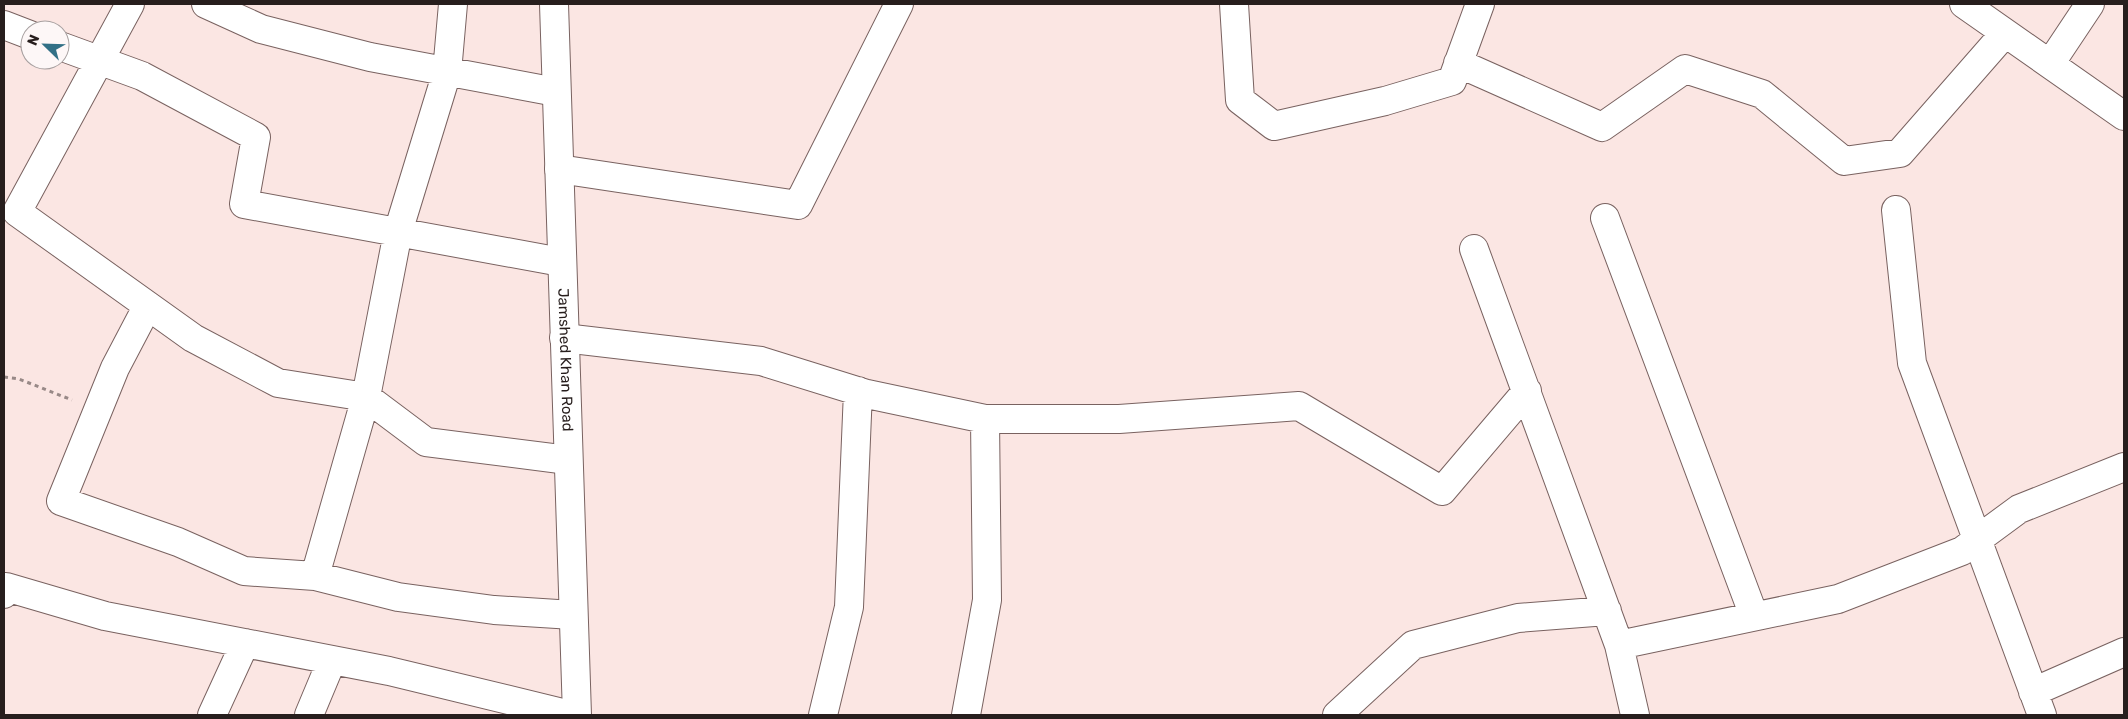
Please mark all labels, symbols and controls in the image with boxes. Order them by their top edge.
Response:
north arrow [20,20,70,70]
text: N [24,32,43,48]
street label: Jamshed Khan Road [554,288,577,432]

